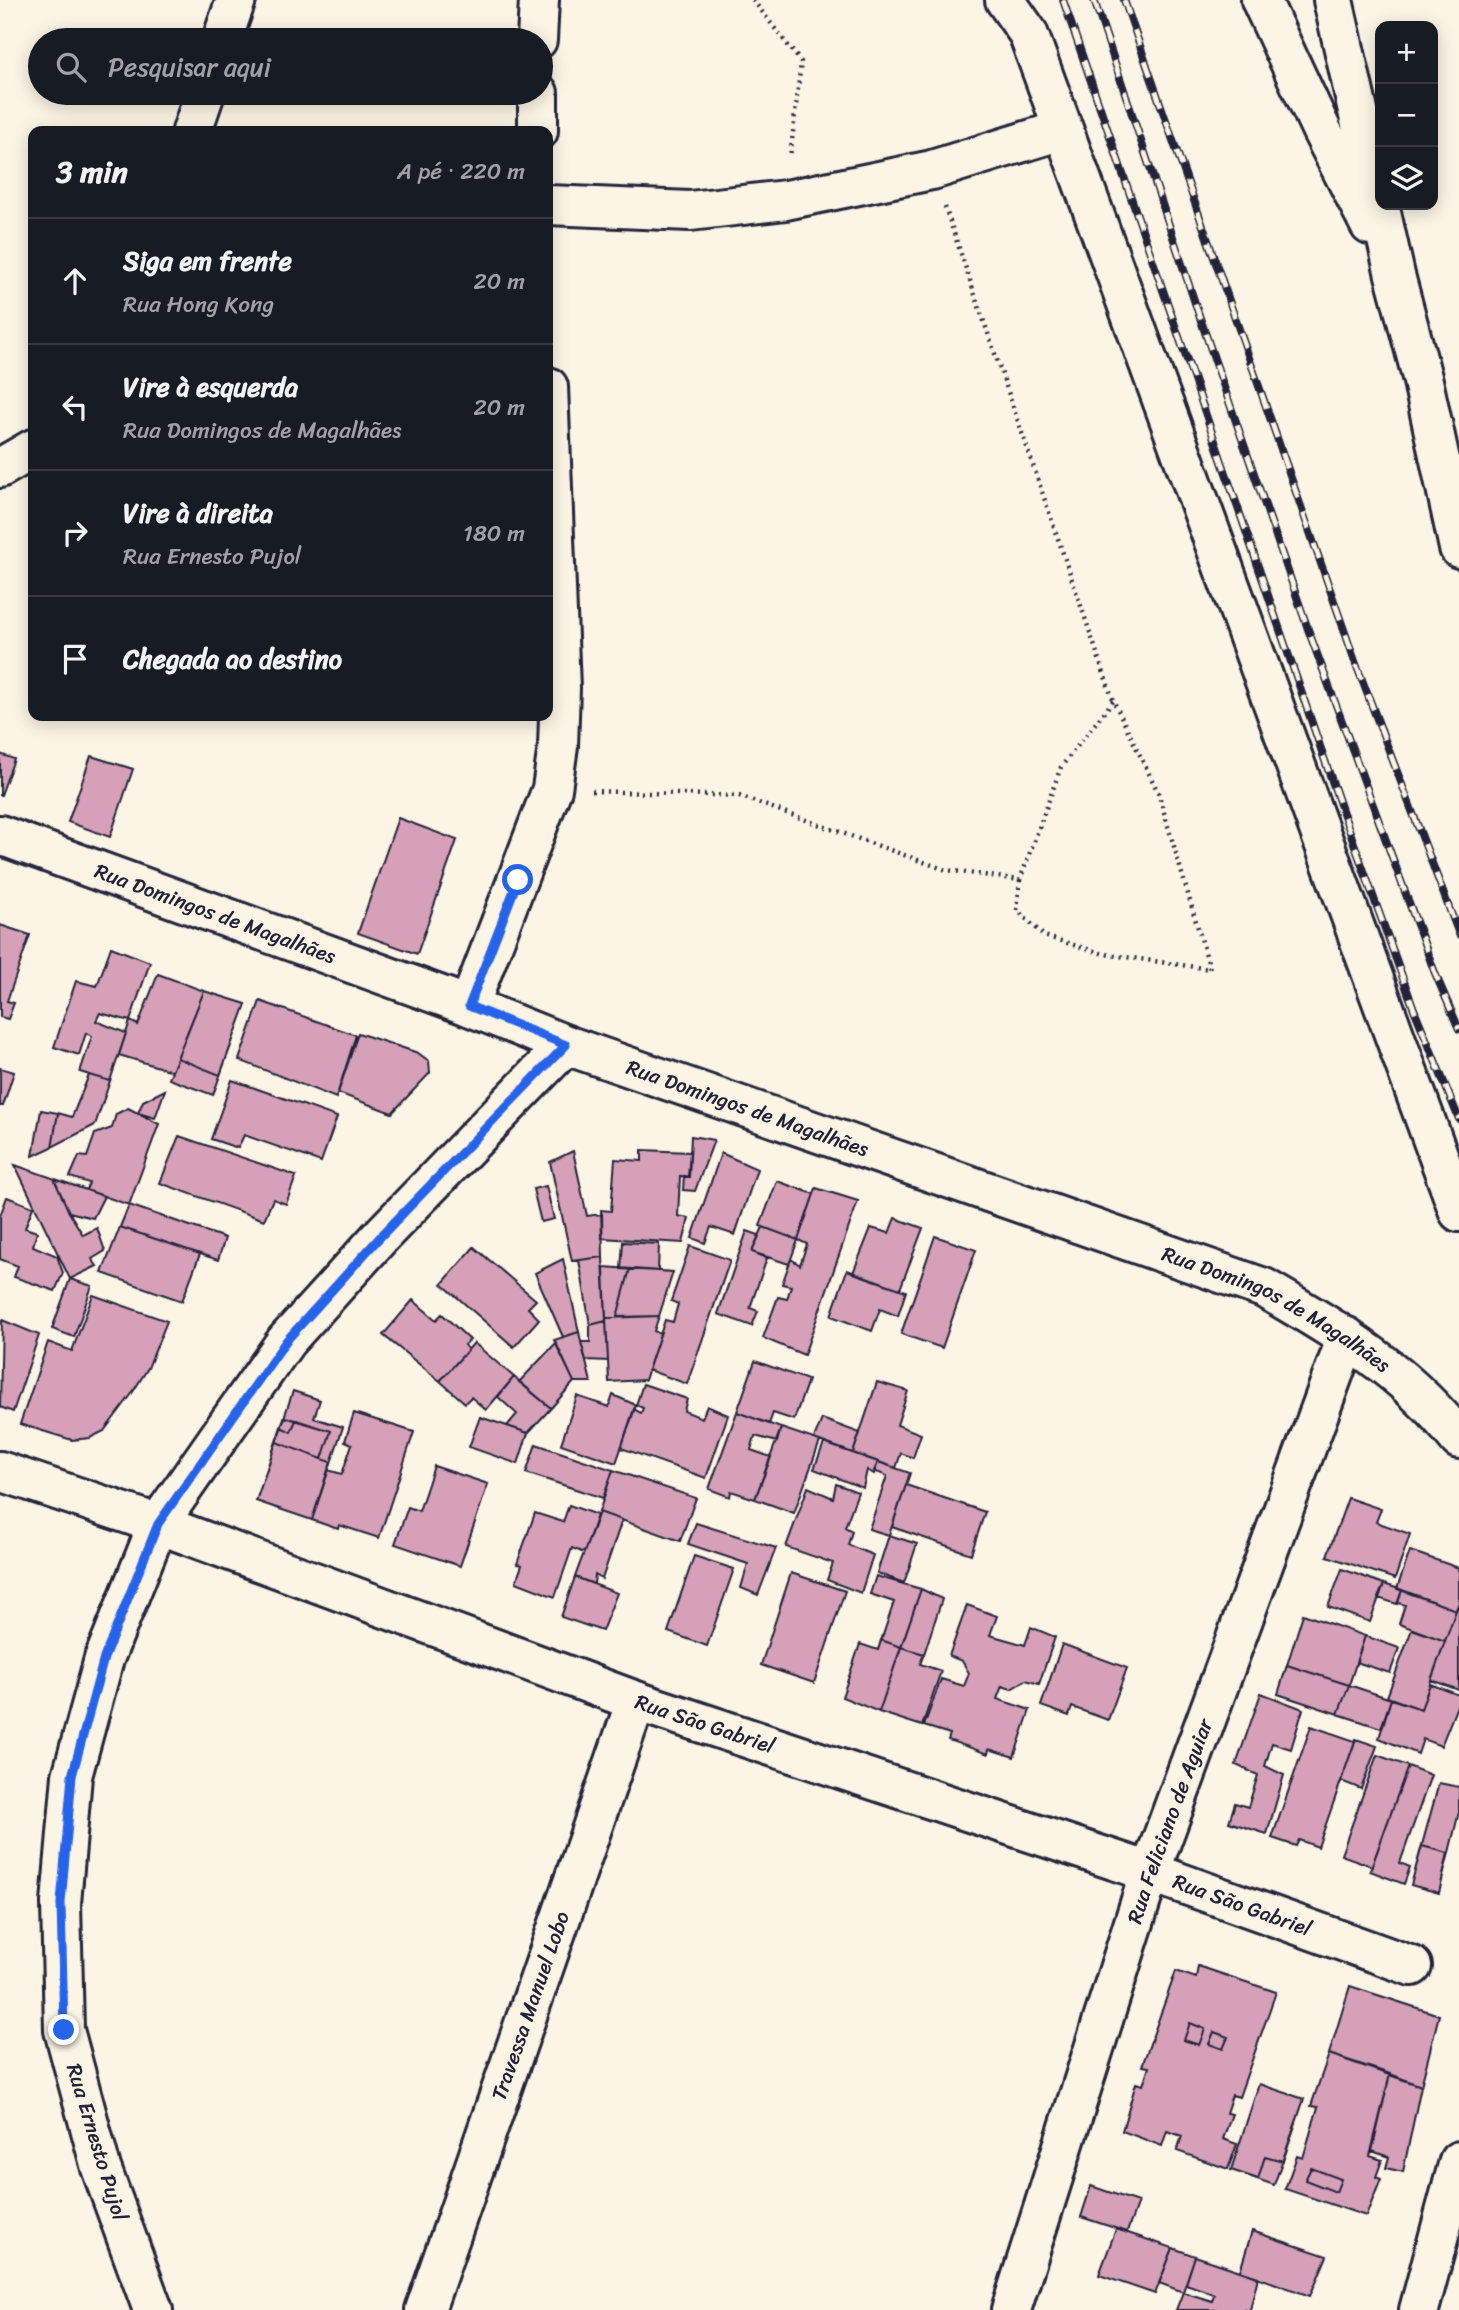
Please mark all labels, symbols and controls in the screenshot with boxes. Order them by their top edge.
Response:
map controls [1375,21,1438,210]
button: + [1375,21,1438,84]
search box [28,28,553,105]
text: Pesquisar aqui [108,44,271,90]
icon: search [52,48,90,86]
button: − [1375,84,1438,147]
text: 3 min [56,145,128,199]
button: layers [1375,147,1438,210]
text: A pé · 220 m [397,151,525,192]
text: Siga em frente [123,238,292,284]
text: 20 m [474,261,525,302]
icon: ahead [56,262,94,300]
text: Rua Hong Kong [123,284,274,325]
text: Vire à esquerda [123,364,298,410]
text: 20 m [474,387,525,428]
icon: left [56,388,94,426]
text: Rua Domingos de Magalhães [123,410,402,451]
text: Vire à direita [123,490,273,536]
text: 180 m [463,513,525,554]
icon: right [56,514,94,552]
text: Rua Ernesto Pujol [123,536,301,577]
text: Chegada ao destino [123,636,342,682]
icon: arrive [56,640,94,678]
street label: Rua Domingos de Magalhães [89,852,342,975]
route start [502,864,533,895]
street label: Rua Domingos de Magalhães [621,1048,874,1168]
street label: Rua Domingos de Magalhães [1157,1235,1400,1383]
street label: Rua São Gabriel [630,1683,781,1765]
street label: Rua Feliciano de Aguiar [1116,1712,1224,1929]
street label: Rua São Gabriel [1167,1863,1318,1948]
street label: Travessa Manuel Lobo [480,1906,581,2106]
route end [48,2014,79,2045]
street label: Rua Ernesto Pujol [55,2059,139,2226]

